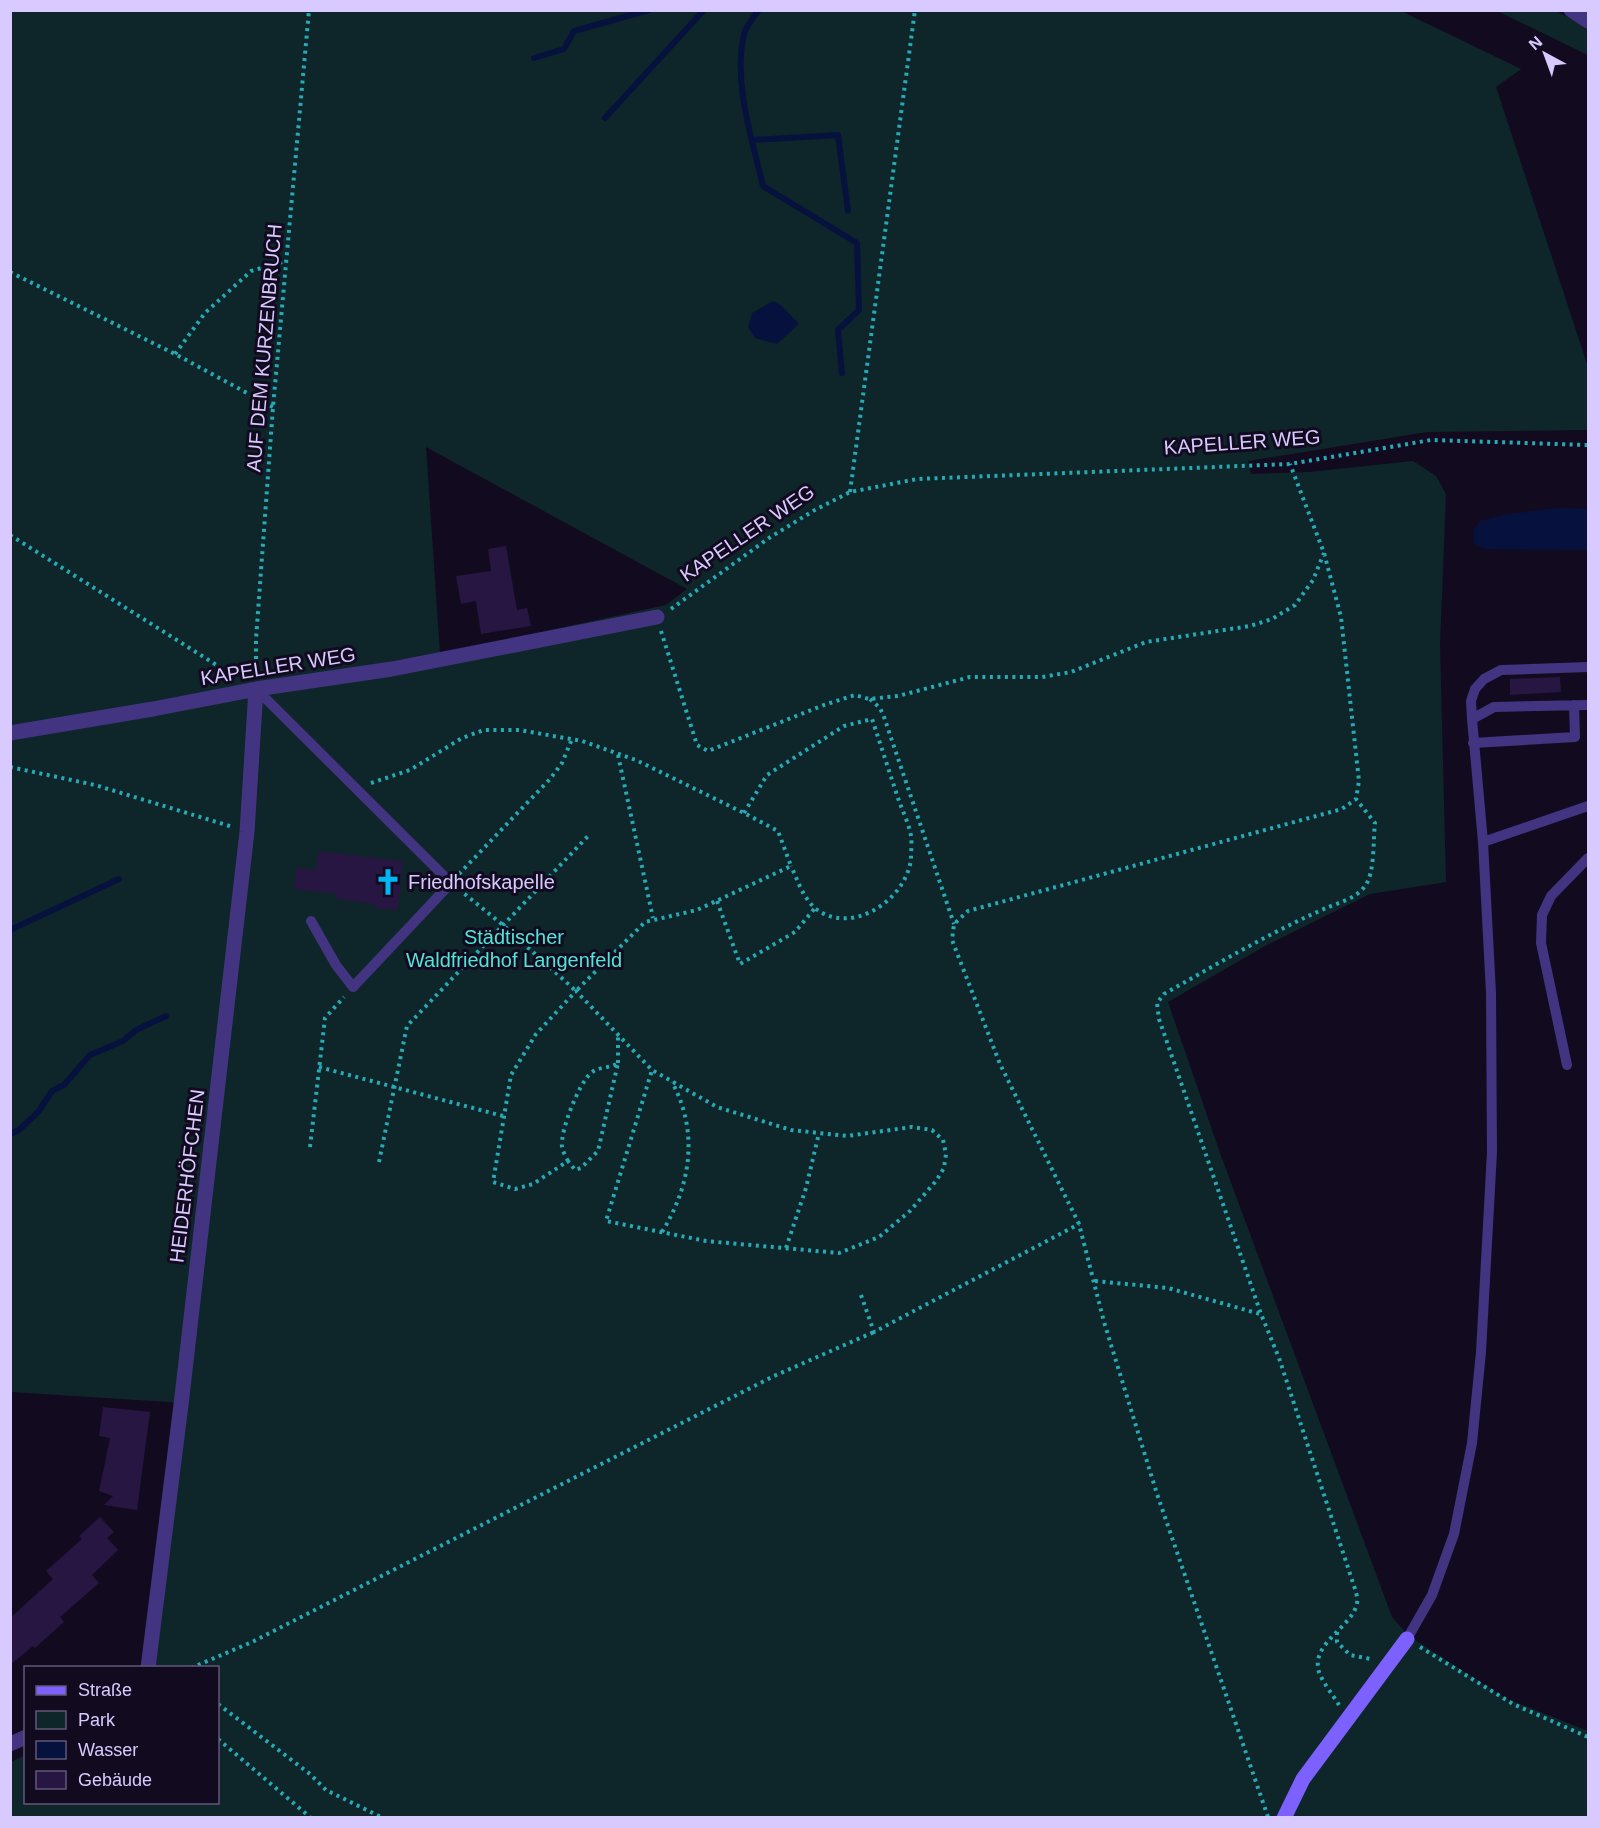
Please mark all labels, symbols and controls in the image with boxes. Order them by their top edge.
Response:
north arrow [1515,24,1575,84]
text: N [1526,33,1545,53]
street label: AUF DEM KURZENBRUCH [242,223,286,473]
street label: KAPELLER WEG [1163,426,1321,458]
street label: KAPELLER WEG [676,480,818,586]
street label: KAPELLER WEG [199,643,357,689]
church icon: Friedhofskapelle [373,867,403,897]
place label: Friedhofskapelle [408,871,555,893]
park label: Städtischer Waldfriedhof Langenfeld [406,926,622,971]
street label: HEIDERHÖFCHEN [165,1088,209,1264]
legend [24,1666,219,1804]
text: Straße [78,1680,132,1700]
text: Park [78,1710,116,1730]
text: Wasser [78,1740,138,1760]
text: Gebäude [78,1770,152,1790]

